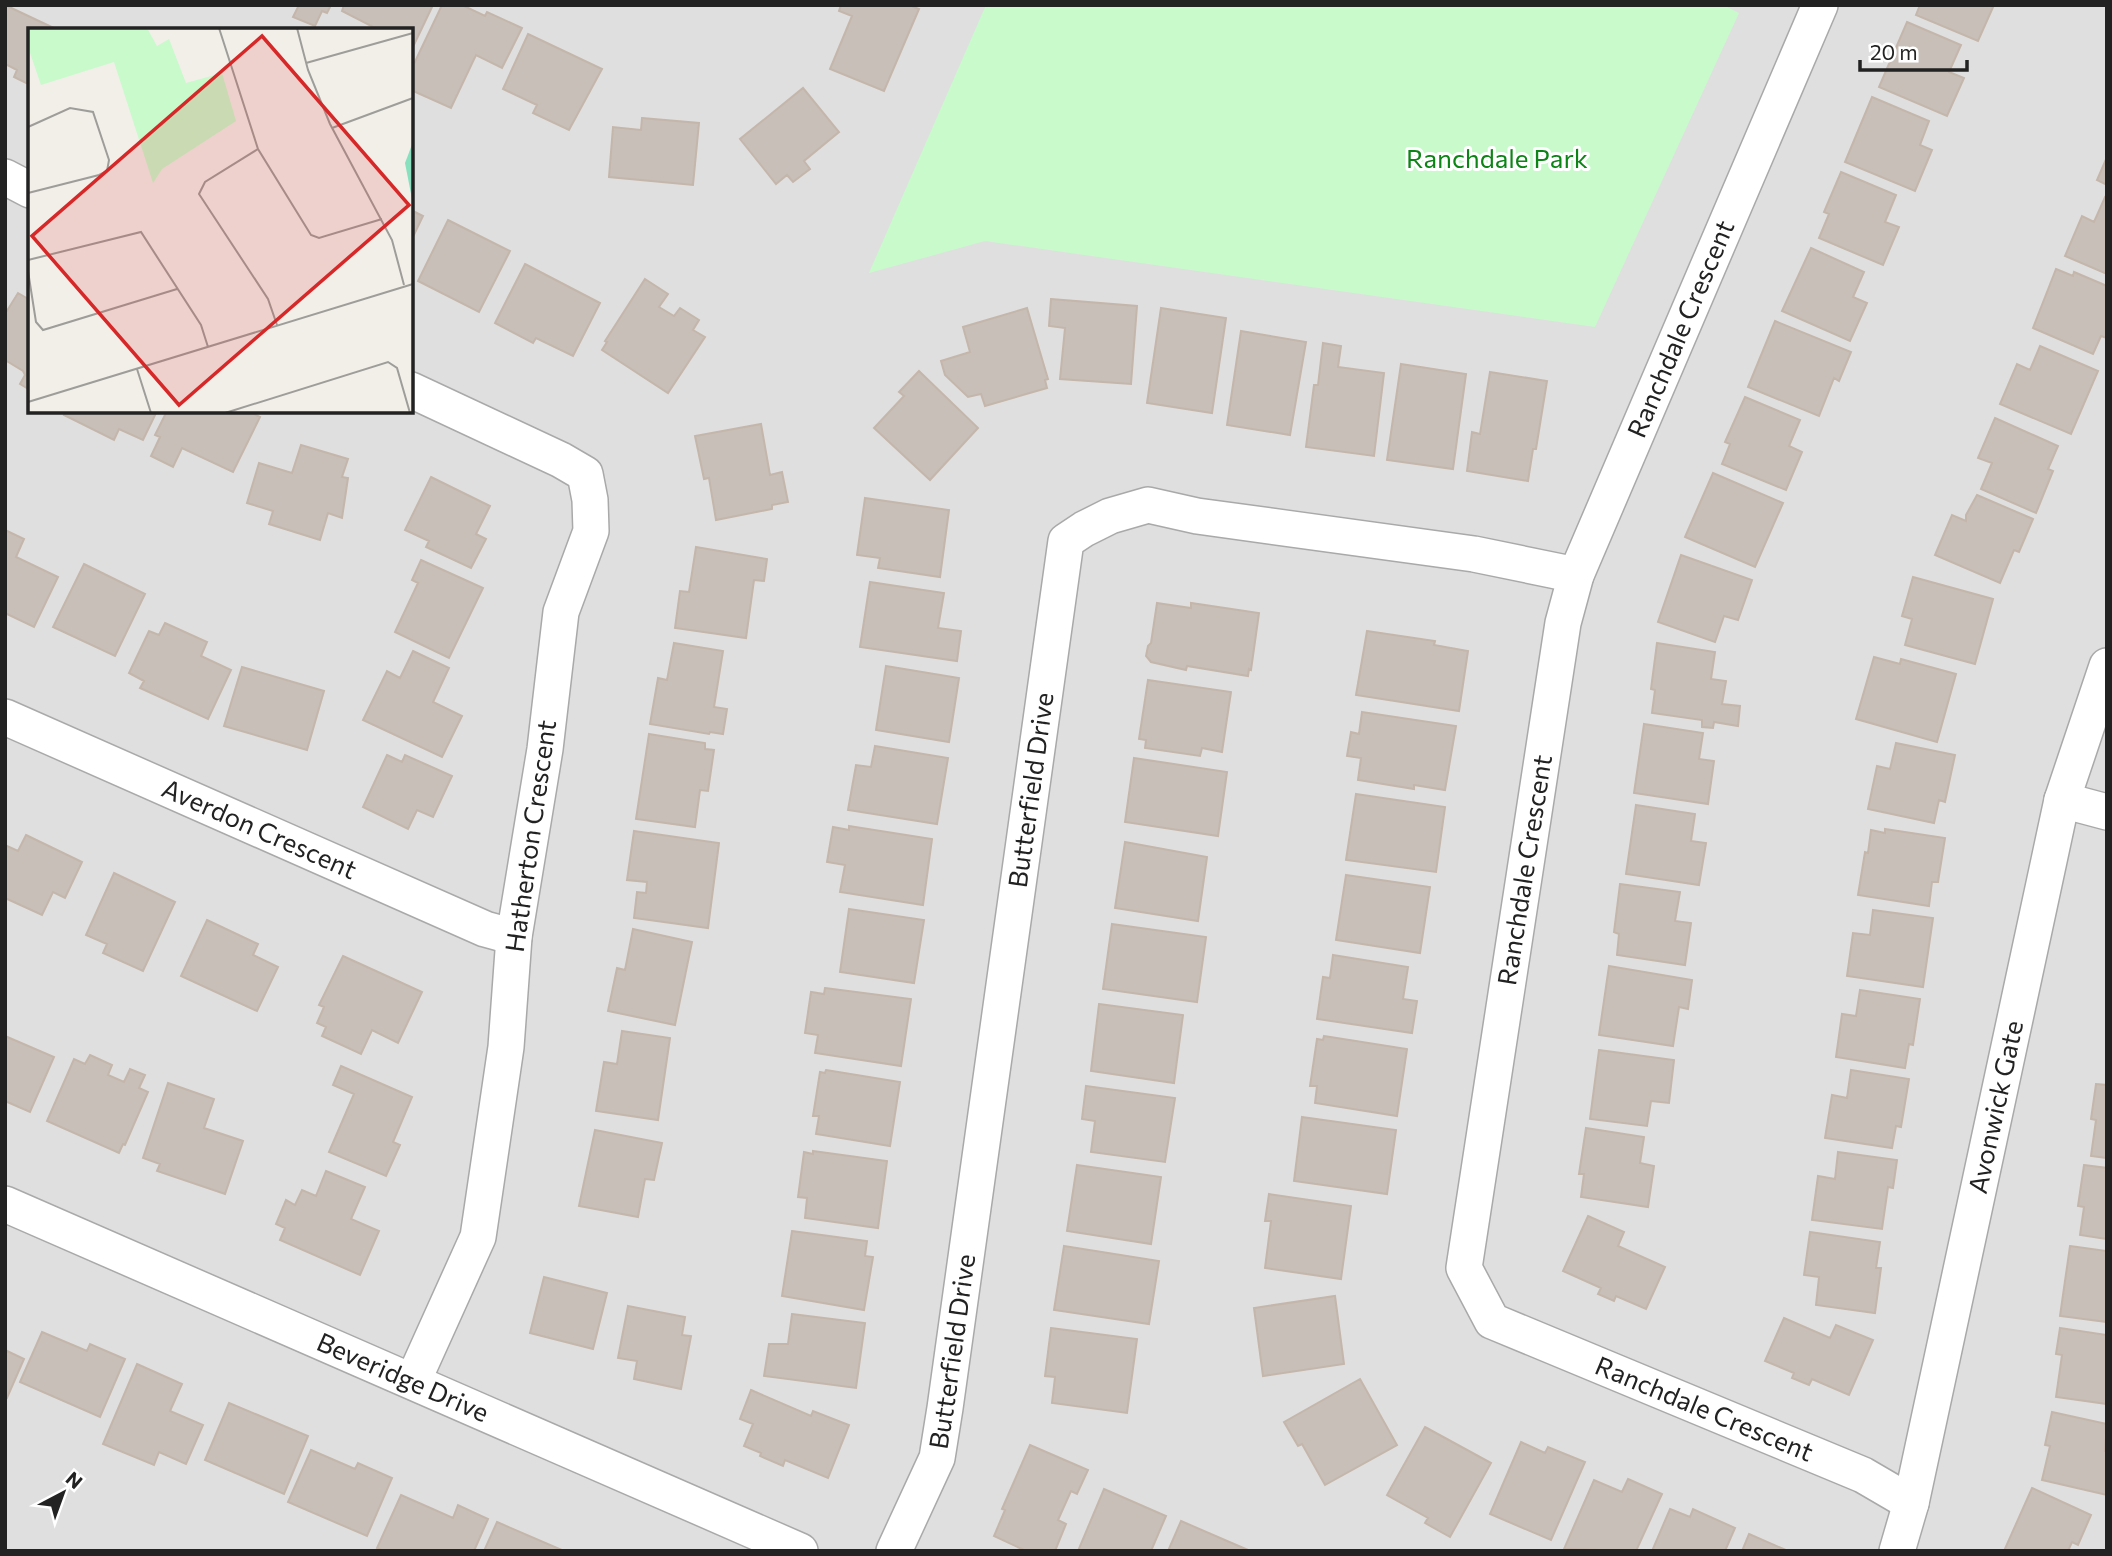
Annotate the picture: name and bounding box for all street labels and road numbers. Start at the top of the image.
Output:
street label: Ranchdale Crescent [1620,215,1739,442]
street label: Butterfield Drive [1001,690,1059,889]
street label: Hatherton Crescent [498,718,561,954]
street label: Ranchdale Crescent [1490,752,1557,987]
street label: Averdon Crescent [158,771,362,884]
street label: Avonwick Gate [1961,1017,2028,1196]
street label: Butterfield Drive [922,1252,980,1451]
street label: Beveridge Drive [313,1325,494,1427]
street label: Ranchdale Crescent [1591,1349,1818,1467]

